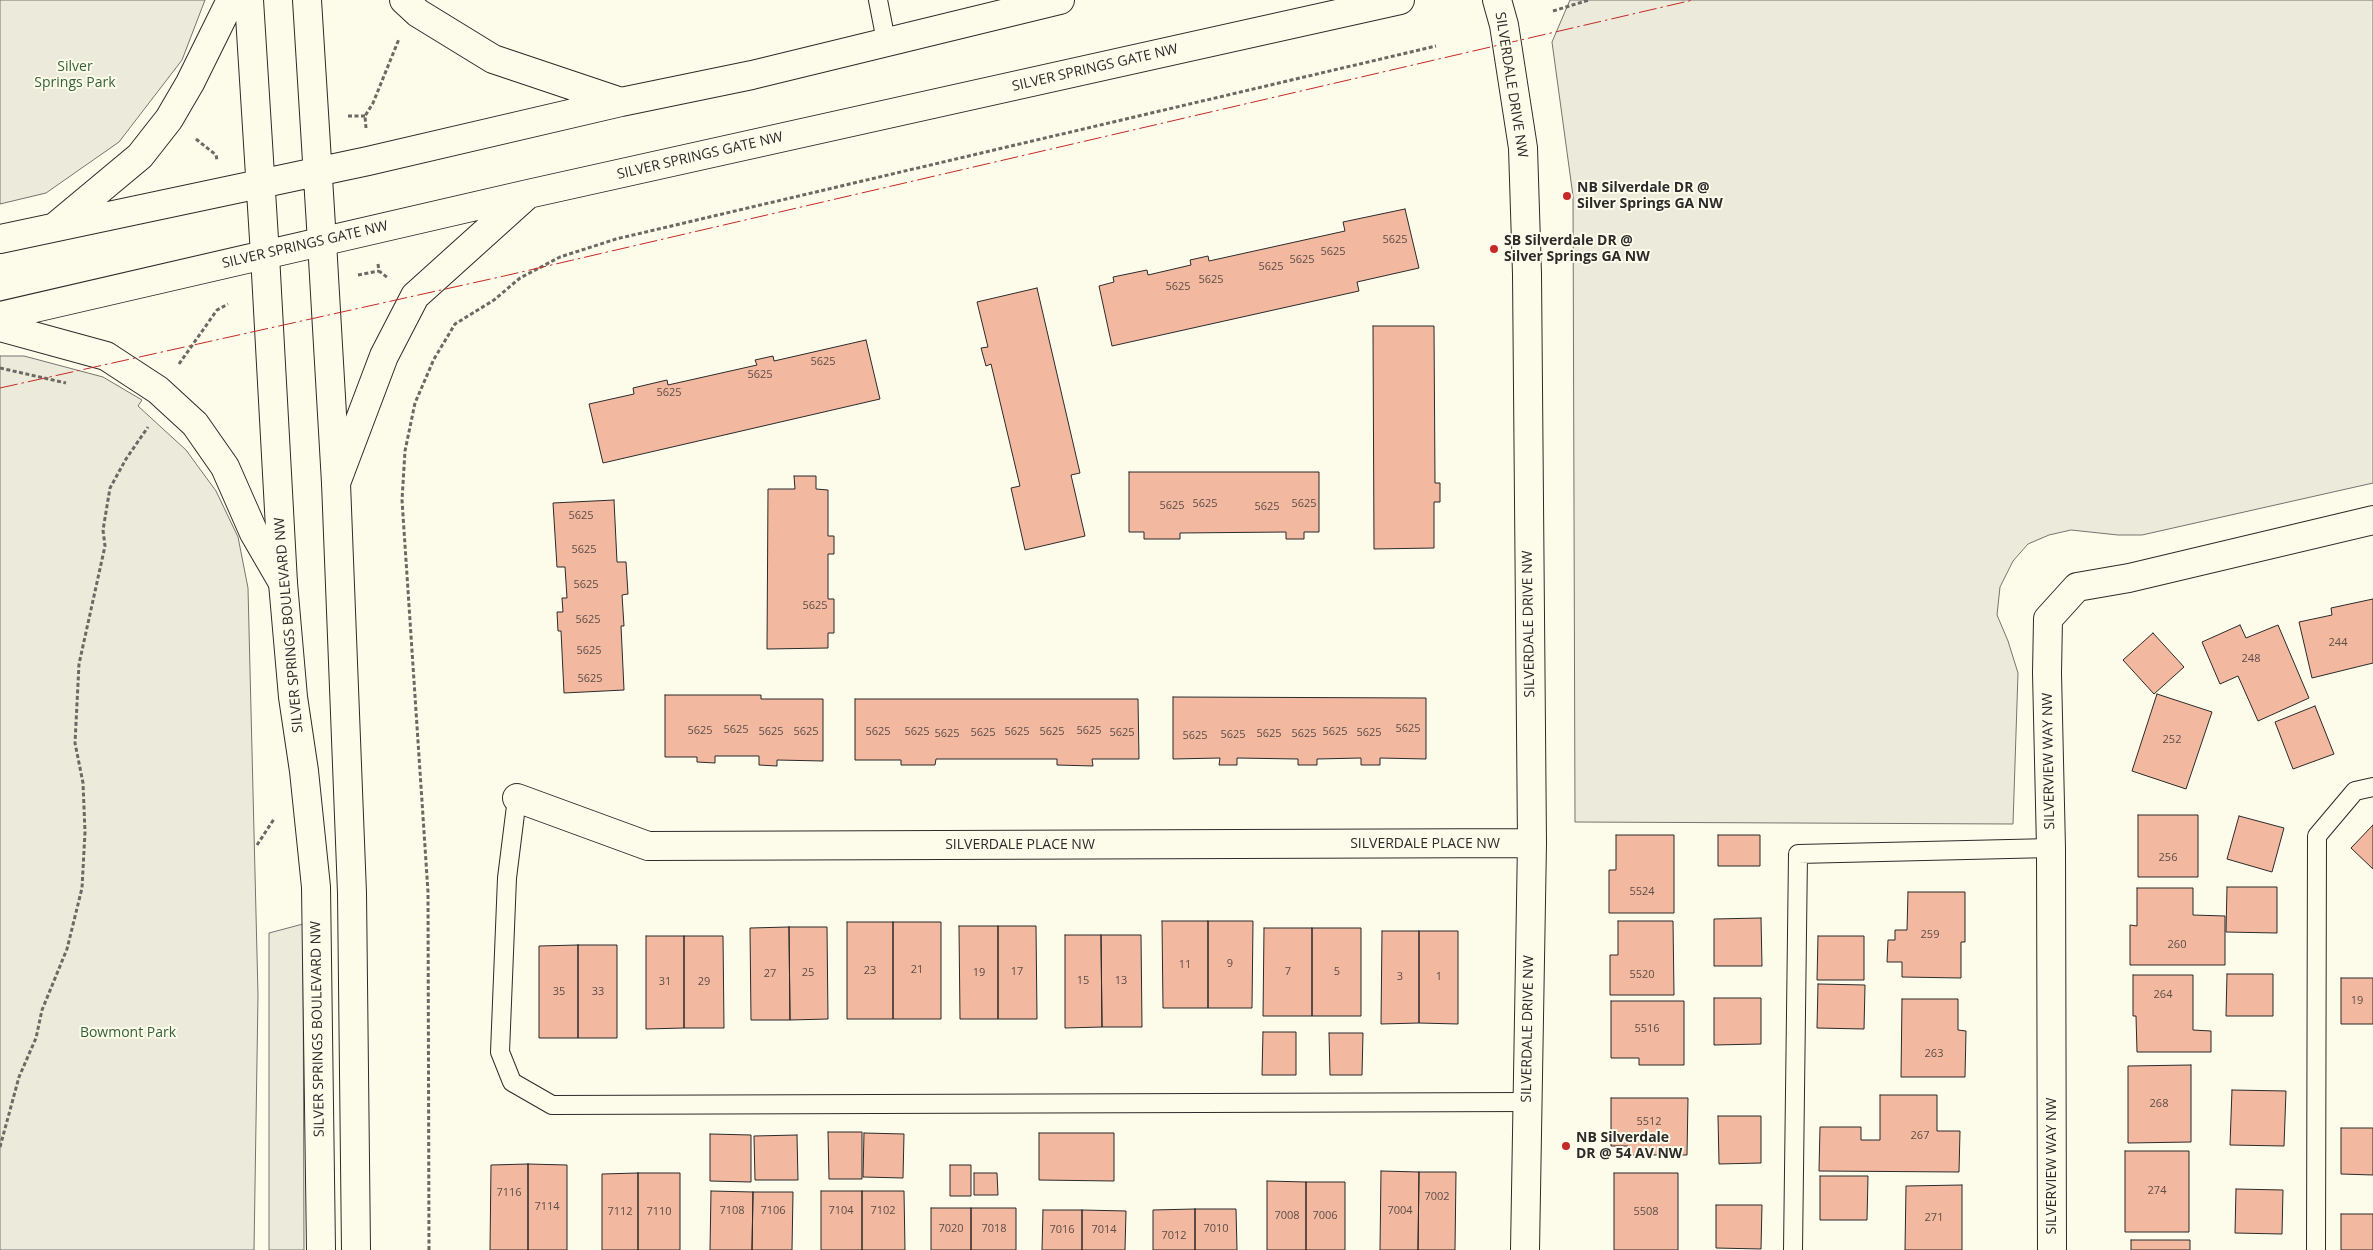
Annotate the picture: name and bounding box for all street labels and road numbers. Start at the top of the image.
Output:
street label: SILVERDALE DRIVE NW [1491,11,1531,159]
street label: SILVER SPRINGS GATE NW [1010,41,1180,95]
street label: SILVER SPRINGS GATE NW [615,129,785,183]
street label: SILVER SPRINGS GATE NW [220,218,390,272]
street label: SILVER SPRINGS BOULEVARD NW [271,517,307,733]
street label: SILVERDALE DRIVE NW [1519,550,1539,698]
street label: SILVERVIEW WAY NW [2039,692,2059,830]
street label: SILVERDALE PLACE NW [1350,836,1500,852]
street label: SILVERDALE PLACE NW [945,837,1095,853]
street label: SILVER SPRINGS BOULEVARD NW [308,921,328,1137]
street label: SILVERDALE DRIVE NW [1518,955,1538,1103]
street label: SILVERVIEW WAY NW [2044,1098,2060,1234]

